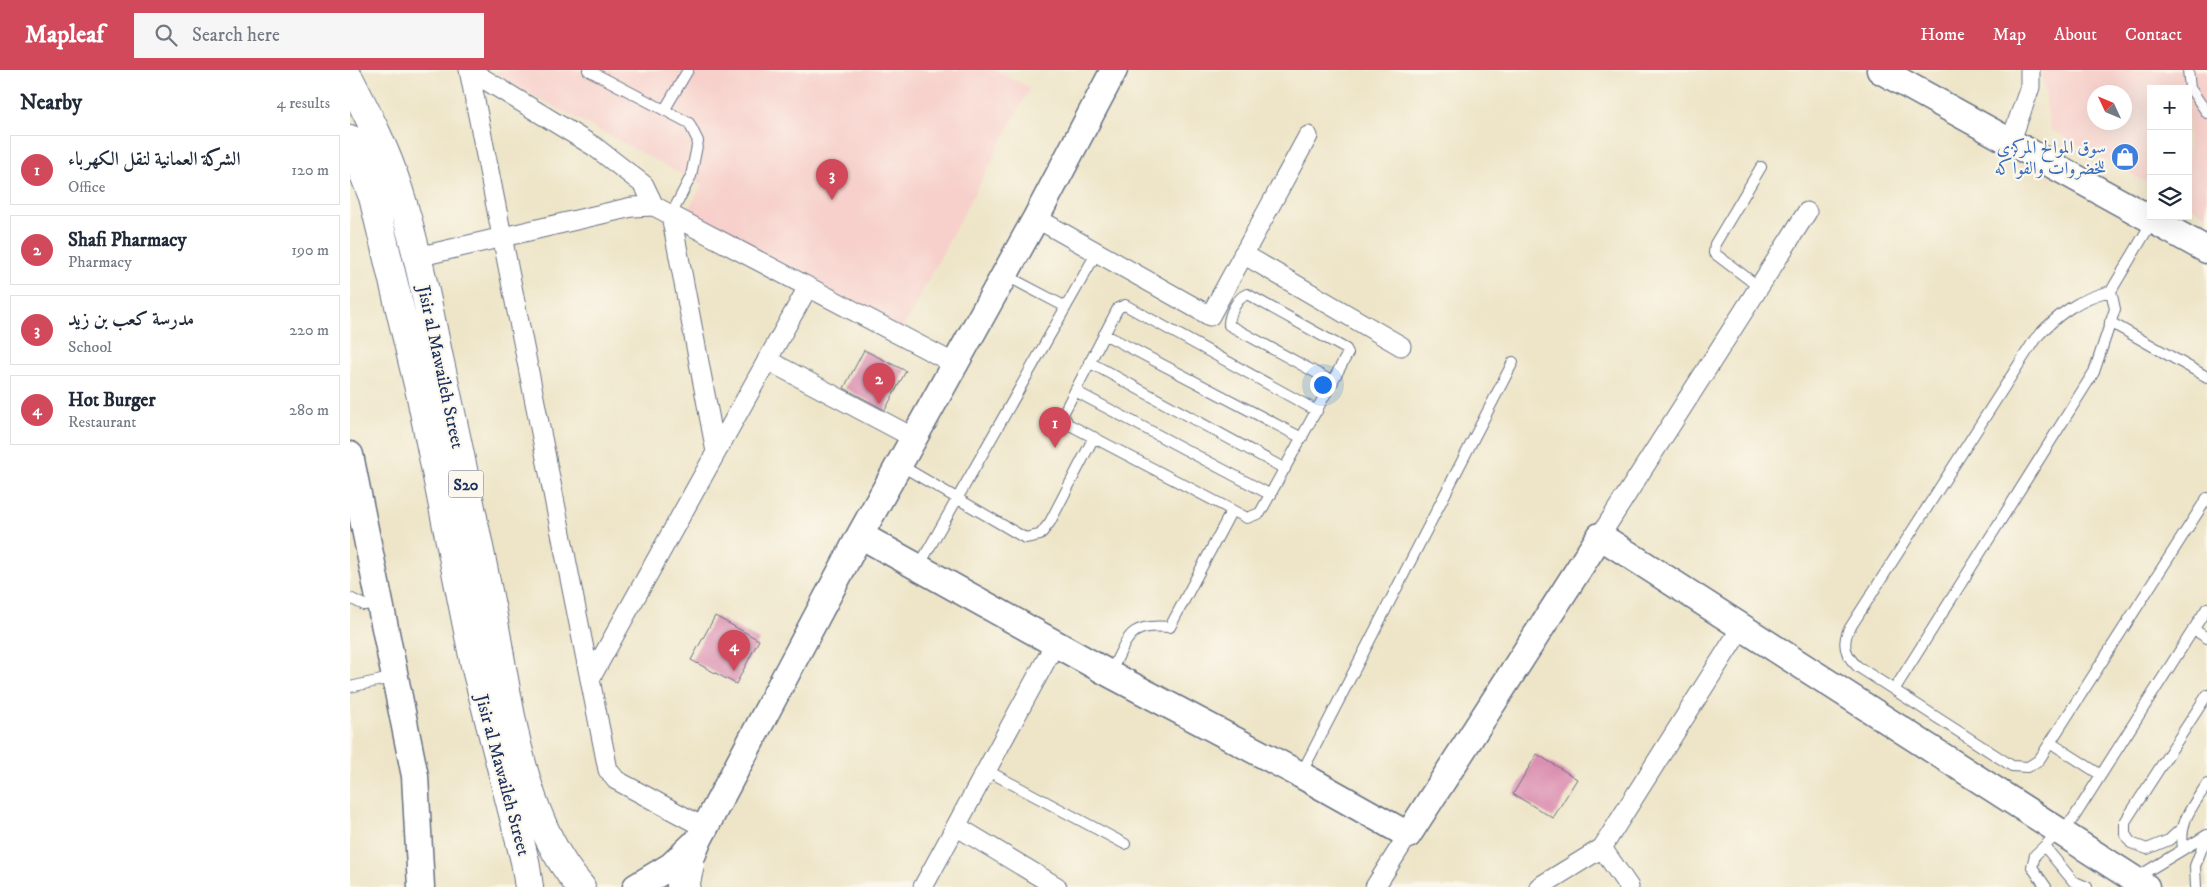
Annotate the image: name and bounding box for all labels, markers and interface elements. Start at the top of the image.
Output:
search box [134,13,484,58]
text: Mapleaf [25,20,104,50]
icon: search [152,21,180,49]
text: Search here [192,24,280,47]
text: Home [1920,24,1965,46]
text: Map [1993,24,2026,46]
text: About [2054,24,2097,46]
text: Contact [2125,24,2182,46]
north arrow [2087,85,2132,130]
map controls [2147,85,2192,220]
button: + [2147,85,2192,130]
text: Nearby [20,90,82,116]
text: 4 results [277,93,330,113]
button: − [2147,130,2192,175]
place label: سوق الموالح المركزي للخضروات والفواكه [1995,137,2106,180]
shop icon: سوق الموالح المركزي للخضروات والفواكه [2110,142,2140,172]
text: الشرکة العمانیة لنقل الکهرباء [68,148,241,171]
pin: 3 [816,159,848,200]
text: 1 [34,160,40,180]
text: 120 m [291,160,329,180]
button: layers [2147,175,2192,220]
text: Office [68,177,105,197]
text: Shafi Pharmacy [68,229,186,252]
text: 2 [33,240,41,260]
text: 190 m [291,240,329,260]
text: Pharmacy [68,252,132,272]
street label: Jisir al Mawaileh Street [412,282,468,451]
text: مدرسة كعب بن زيد [68,308,194,331]
text: 3 [34,320,40,340]
text: 220 m [289,320,329,340]
text: School [68,337,112,357]
pin: 2 [863,363,895,404]
your location [1310,372,1336,398]
text: Hot Burger [68,389,156,412]
text: 4 [32,400,42,420]
text: 280 m [289,400,329,420]
pin: 1 [1039,407,1071,448]
text: Restaurant [68,412,136,432]
road number: S20 [448,470,484,498]
pin: 4 [718,630,750,671]
street label: Jisir al Mawaileh Street [469,690,534,859]

